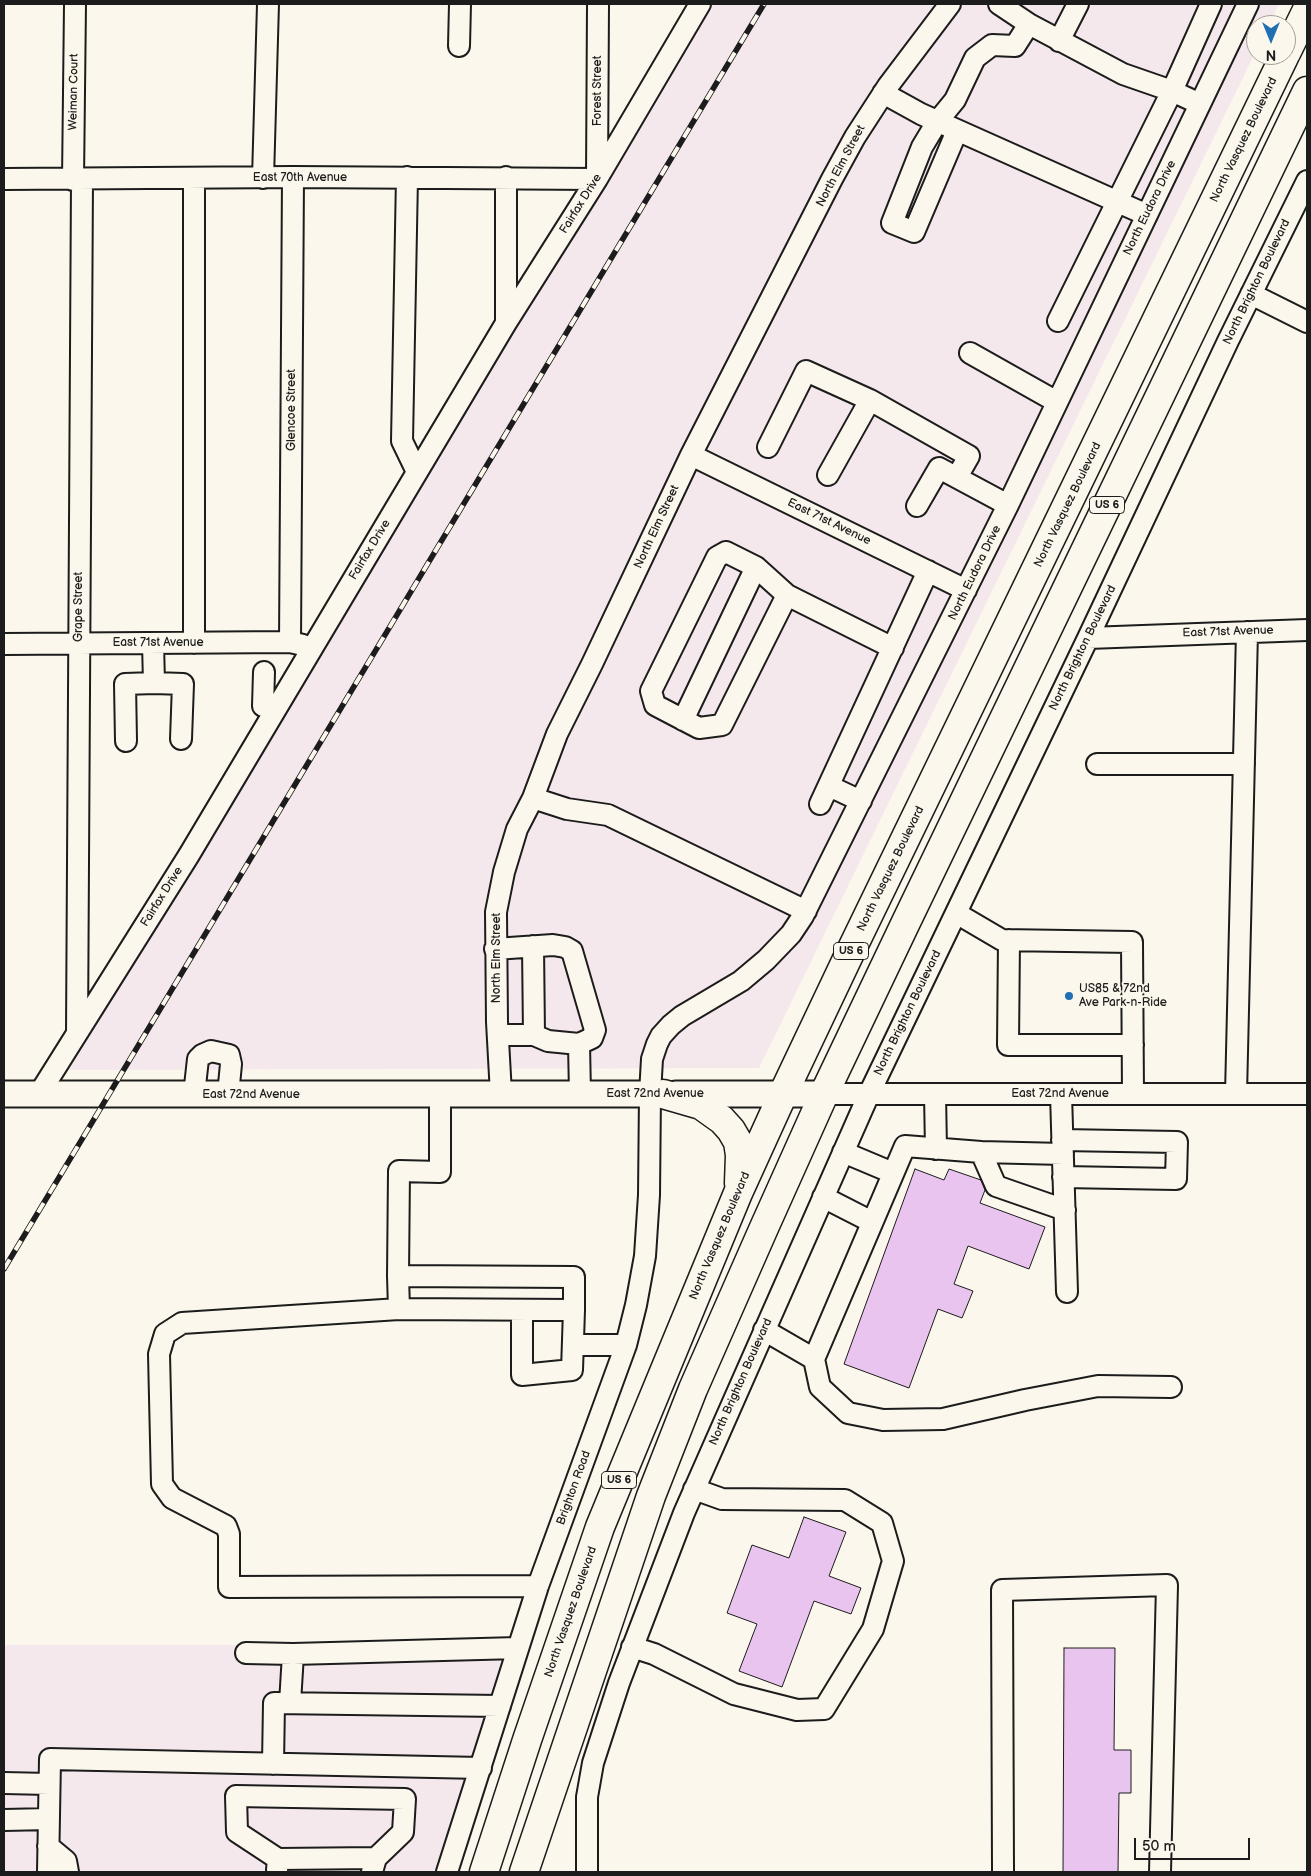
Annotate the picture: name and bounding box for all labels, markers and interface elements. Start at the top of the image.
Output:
north arrow [1246,15,1296,65]
text: N [1266,46,1276,63]
street label: Weiman Court [66,53,82,131]
street label: Forest Street [591,56,605,126]
street label: North Vasquez Boulevard [1207,75,1281,205]
street label: North Elm Street [813,123,869,209]
street label: North Eudora Drive [1121,158,1179,258]
street label: East 70th Avenue [253,171,347,185]
street label: Fairfax Drive [557,171,605,237]
street label: North Brighton Boulevard [1220,217,1294,347]
street label: Glencoe Street [285,369,299,451]
street label: North Vasquez Boulevard [1031,440,1105,570]
street label: North Elm Street [631,483,683,571]
street label: East 71st Avenue [785,496,873,548]
road number: US 6 [1090,496,1124,514]
street label: Fairfax Drive [346,517,394,583]
street label: North Eudora Drive [946,523,1004,623]
street label: Grape Street [72,572,86,642]
street label: North Brighton Boulevard [1046,583,1120,713]
street label: East 71st Avenue [1182,623,1274,641]
street label: East 71st Avenue [112,636,204,650]
street label: North Vasquez Boulevard [854,804,928,934]
street label: Fairfax Drive [138,864,186,930]
street label: North Elm Street [490,913,504,1003]
road number: US 6 [834,942,868,959]
street label: North Brighton Boulevard [871,948,945,1078]
place label: US85 & 72nd Ave Park-n-Ride [1079,982,1167,1010]
marker: US85 & 72nd Ave Park-n-Ride [1063,990,1075,1002]
street label: East 72nd Avenue [606,1087,704,1101]
street label: East 72nd Avenue [1011,1087,1109,1101]
street label: East 72nd Avenue [202,1088,300,1102]
street label: North Vasquez Boulevard [687,1170,753,1302]
street label: North Brighton Boulevard [706,1316,776,1448]
street label: Brighton Road [554,1449,594,1527]
road number: US 6 [602,1472,636,1488]
street label: North Vasquez Boulevard [542,1545,600,1679]
scale bar [1136,1828,1252,1860]
text: 50 m [1142,1837,1176,1856]

